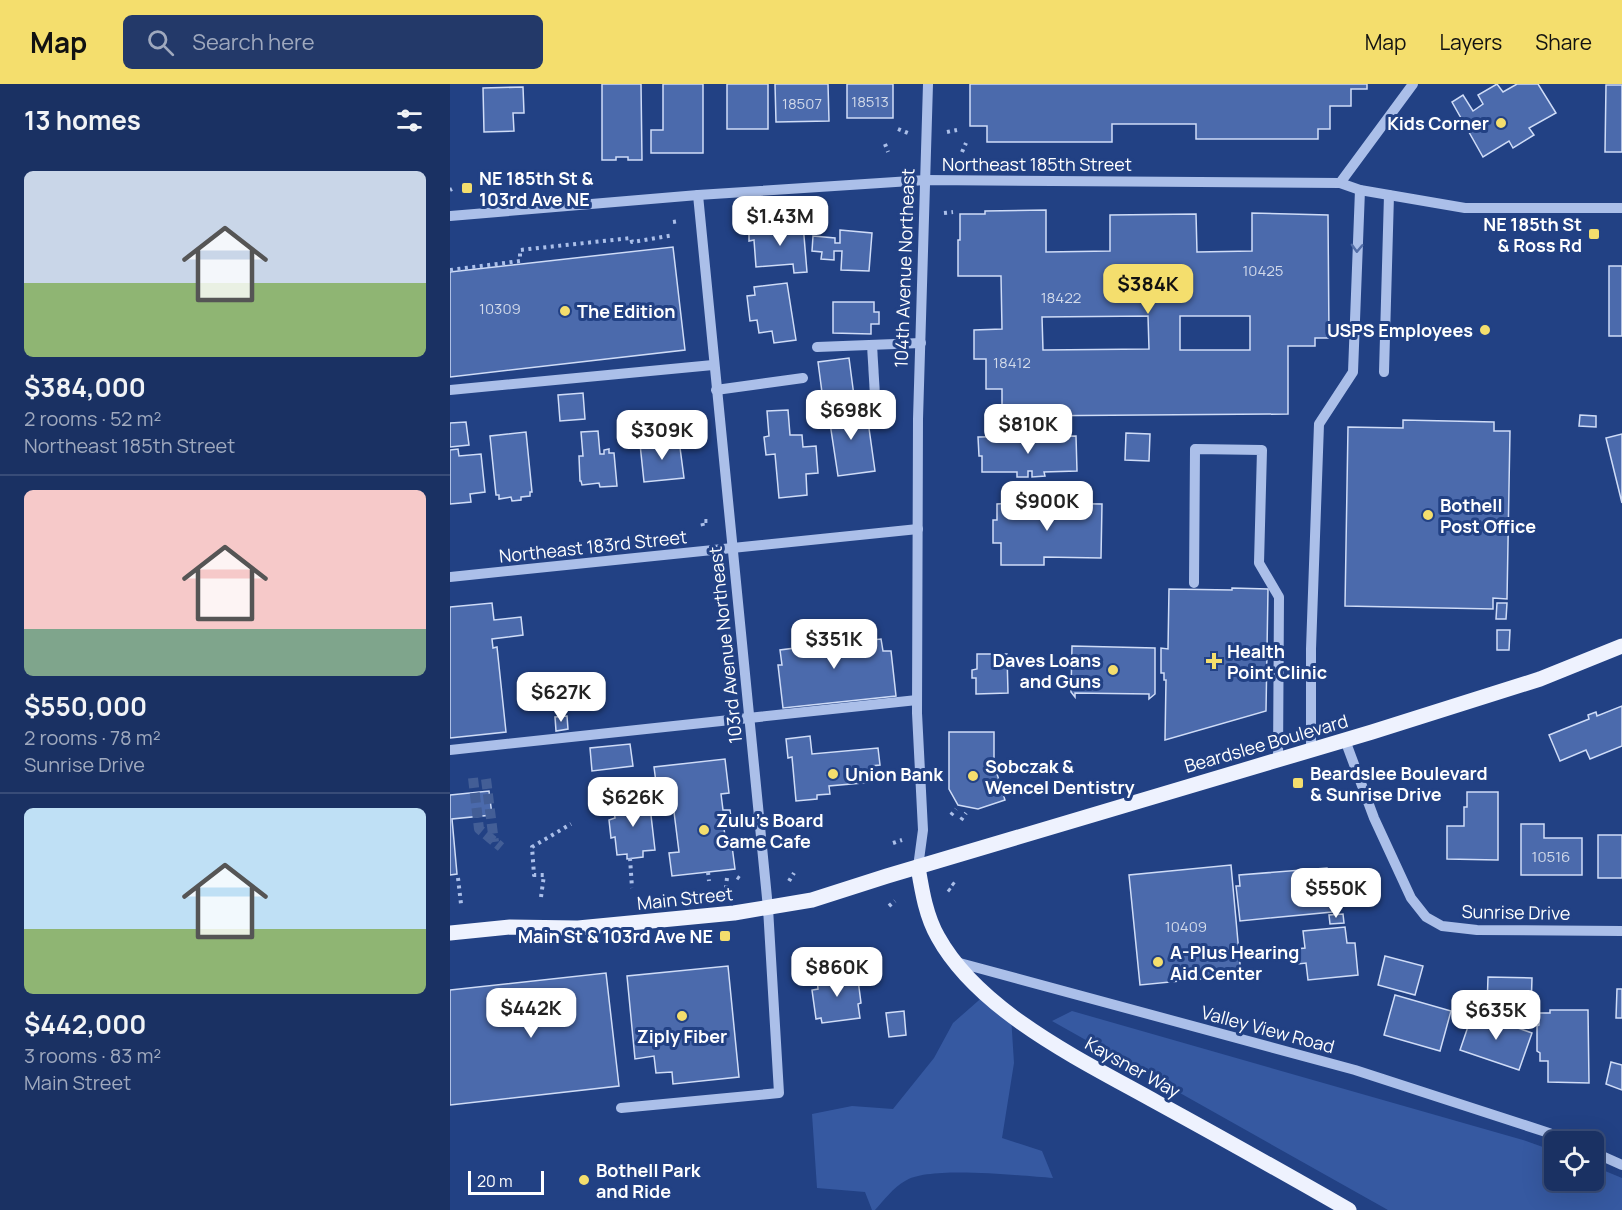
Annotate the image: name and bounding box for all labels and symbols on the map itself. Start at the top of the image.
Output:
house number: 18513 [851,91,889,112]
house number: 18507 [782,93,822,114]
place label: Kids Corner [1387,111,1489,135]
marker: Kids Corner [1494,116,1508,130]
street label: Northeast 185th Street [942,152,1132,176]
place label: NE 185th St & 103rd Ave NE [479,166,593,211]
street label: 104th Avenue Northeast [889,168,919,368]
marker: NE 185th St & 103rd Ave NE [460,181,474,195]
pin: $1.43M [731,196,829,247]
place label: NE 185th St & Ross Rd [1483,212,1582,257]
marker: NE 185th St & Ross Rd [1587,227,1601,241]
one-way arrow [1351,244,1364,253]
house number: 10425 [1242,260,1284,281]
pin: $384K [1106,264,1190,315]
house number: 18422 [1041,287,1081,308]
house number: 10309 [479,298,521,319]
place label: The Edition [577,299,676,323]
marker: The Edition [558,304,572,318]
place label: USPS Employees [1327,318,1473,342]
marker: USPS Employees [1478,323,1492,337]
house number: 18412 [993,352,1031,373]
pin: $698K [809,390,893,441]
pin: $810K [986,404,1070,455]
pin: $309K [620,410,704,461]
pin: $900K [1005,481,1089,532]
place label: Bothell Post Office [1440,493,1536,538]
marker: Bothell Post Office [1421,508,1435,522]
street label: Northeast 183rd Street [498,524,688,568]
street label: 103rd Avenue Northeast [703,545,747,745]
pin: $351K [792,619,876,670]
place label: Health Point Clinic [1227,639,1327,684]
place label: Daves Loans and Guns [993,648,1101,693]
marker: Health Point Clinic [1205,652,1223,670]
marker: Daves Loans and Guns [1106,663,1120,677]
pin: $627K [519,672,603,723]
street label: Beardslee Boulevard [1181,708,1351,778]
place label: Sobczak & Wencel Dentistry [985,754,1135,799]
place label: Beardslee Boulevard & Sunrise Drive [1310,761,1488,806]
place label: Union Bank [845,762,944,786]
marker: Union Bank [826,767,840,781]
marker: Sobczak & Wencel Dentistry [966,769,980,783]
marker: Beardslee Boulevard & Sunrise Drive [1291,776,1305,790]
pin: $626K [591,777,675,828]
place label: Zulu's Board Game Cafe [716,808,824,853]
marker: Zulu's Board Game Cafe [697,823,711,837]
house number: 10516 [1532,846,1570,867]
pin: $550K [1294,868,1378,919]
street label: Main Street [636,881,734,915]
street label: Sunrise Drive [1461,899,1571,925]
house number: 10409 [1165,916,1207,937]
place label: Main St & 103rd Ave NE [518,924,713,948]
marker: Main St & 103rd Ave NE [718,929,732,943]
place label: A-Plus Hearing Aid Center [1170,940,1299,985]
pin: $860K [795,947,879,998]
marker: A-Plus Hearing Aid Center [1151,955,1165,969]
pin: $442K [489,988,573,1039]
pin: $635K [1454,990,1538,1041]
street label: Valley View Road [1199,1000,1337,1058]
marker: Ziply Fiber [675,1009,689,1023]
place label: Ziply Fiber [637,1024,727,1048]
street label: Kaysner Way [1081,1031,1185,1103]
place label: Bothell Park and Ride [596,1158,702,1203]
scale bar [468,1168,544,1196]
marker: Bothell Park and Ride [577,1173,591,1187]

